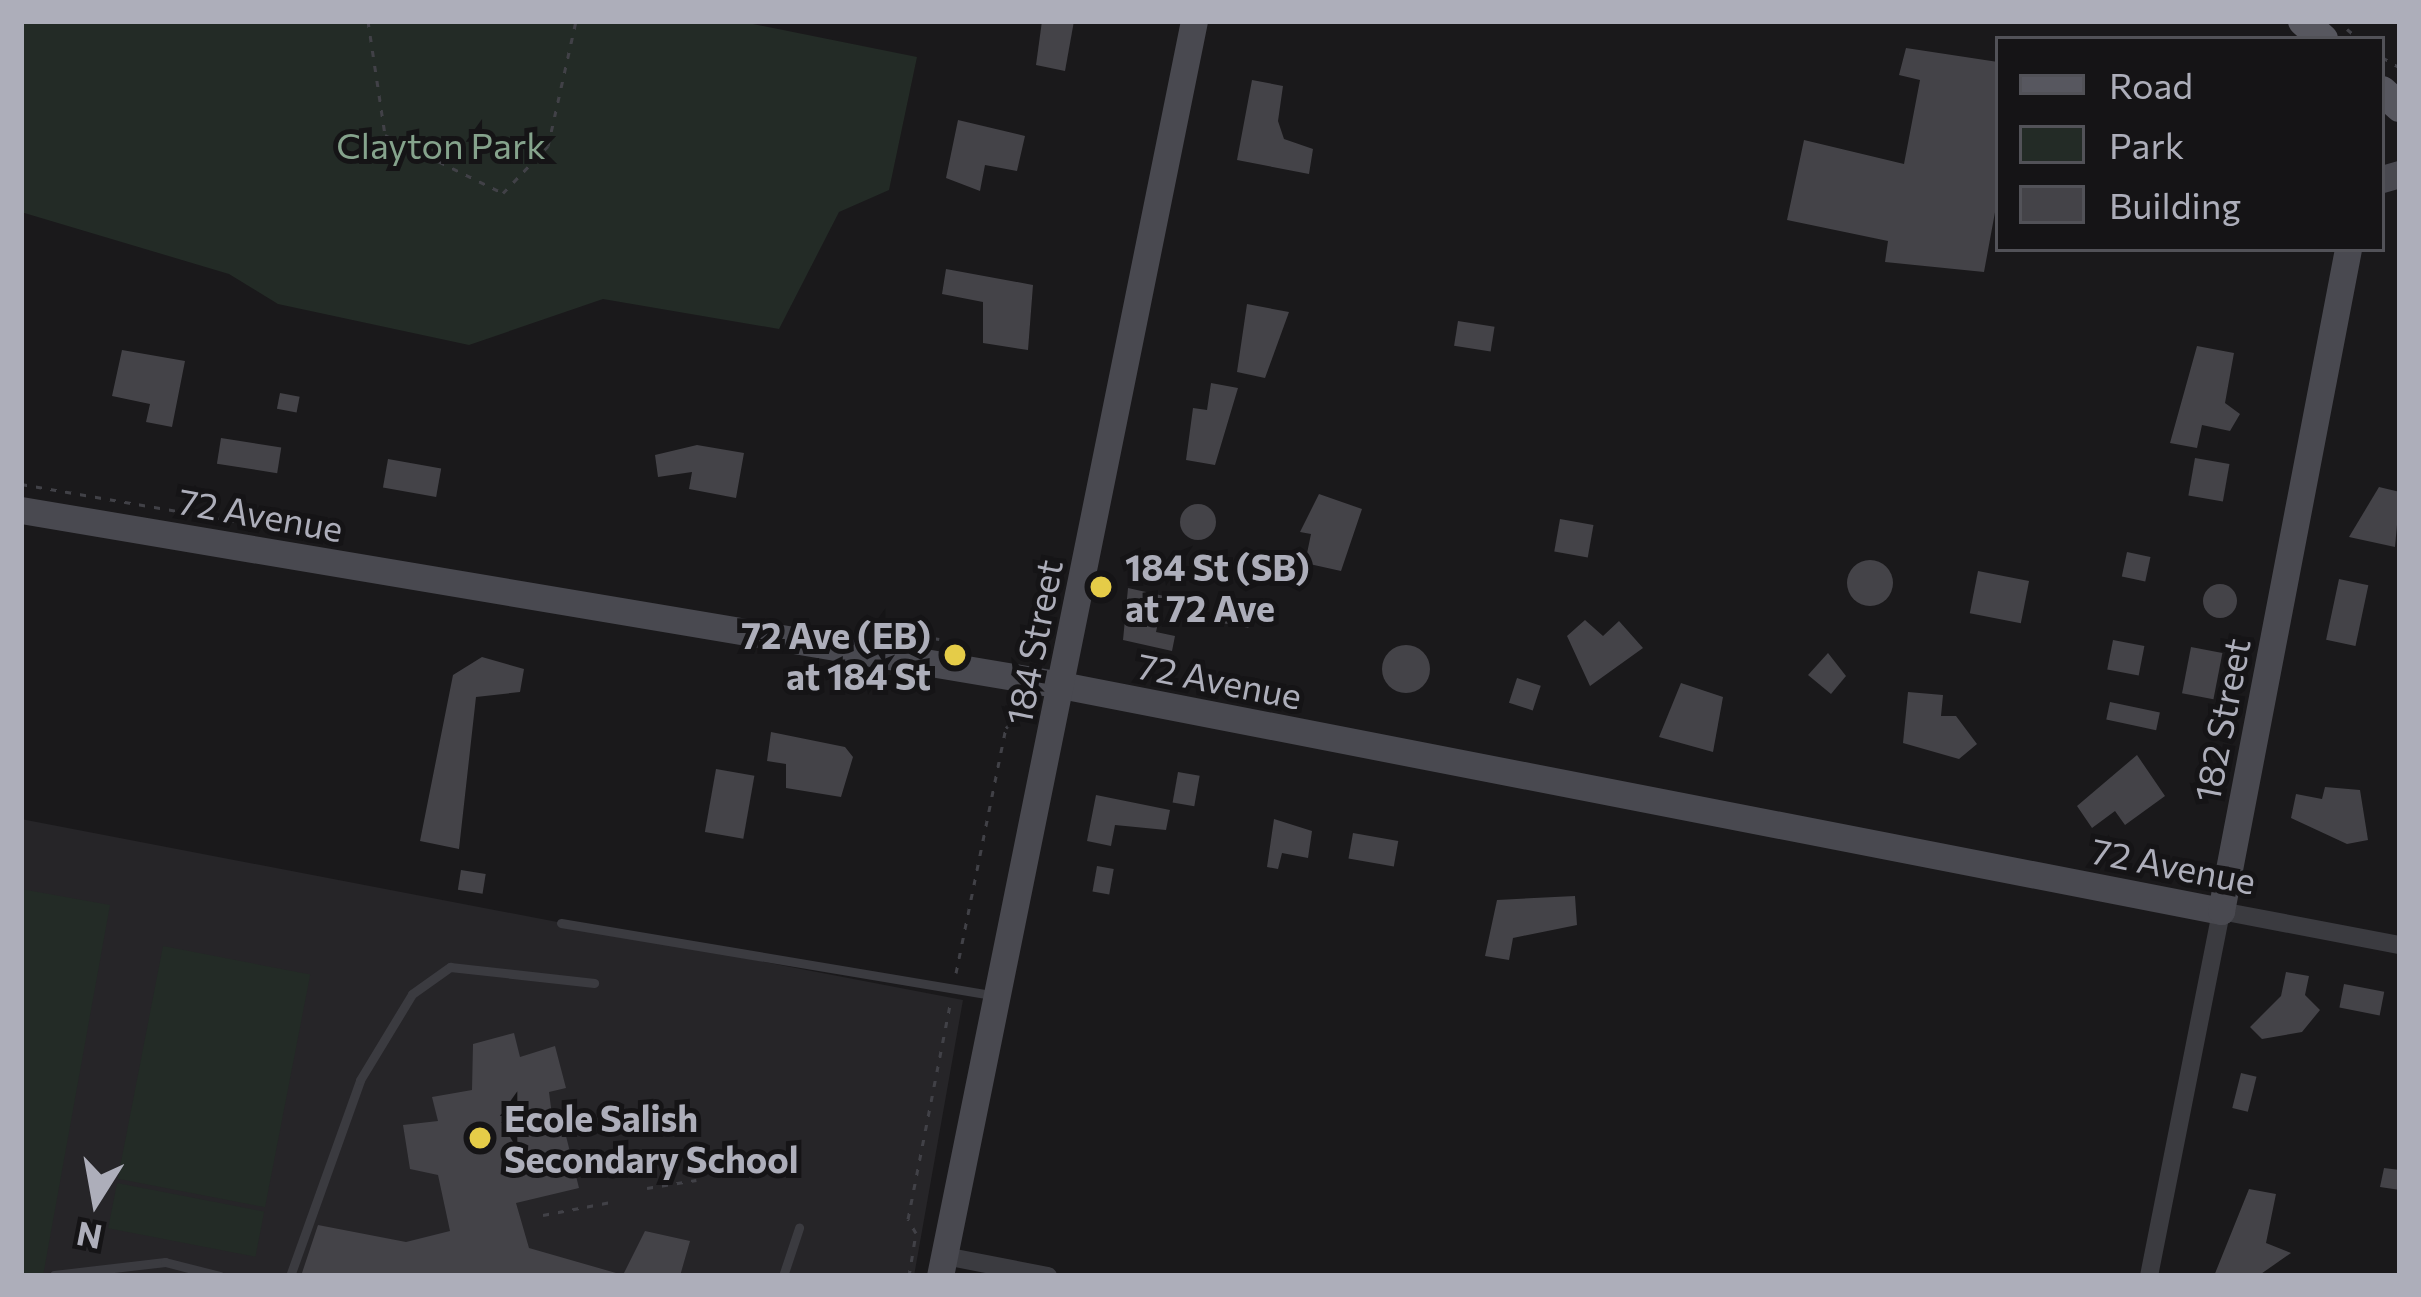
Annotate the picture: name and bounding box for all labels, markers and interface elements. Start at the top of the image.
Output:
legend [1995,36,2385,252]
text: Road [2109,62,2193,106]
text: Park [2109,122,2184,166]
park label: Clayton Park [336,123,546,167]
text: Building [2109,182,2241,226]
street label: 72 Avenue [176,478,346,550]
place label: 184 St (SB) at 72 Ave [1125,544,1310,629]
street label: 184 Street [996,556,1070,728]
marker: 184 St (SB) at 72 Ave [1088,574,1114,600]
place label: 72 Ave (EB) at 184 St [741,612,931,697]
street label: 182 Street [2184,635,2258,805]
marker: 72 Ave (EB) at 184 St [942,642,968,668]
street label: 72 Avenue [1134,643,1306,717]
street label: 72 Avenue [2088,828,2260,902]
place label: Ecole Salish Secondary School [504,1095,799,1180]
marker: Ecole Salish Secondary School [467,1125,493,1151]
north arrow [36,1141,156,1261]
text: N [73,1214,105,1259]

